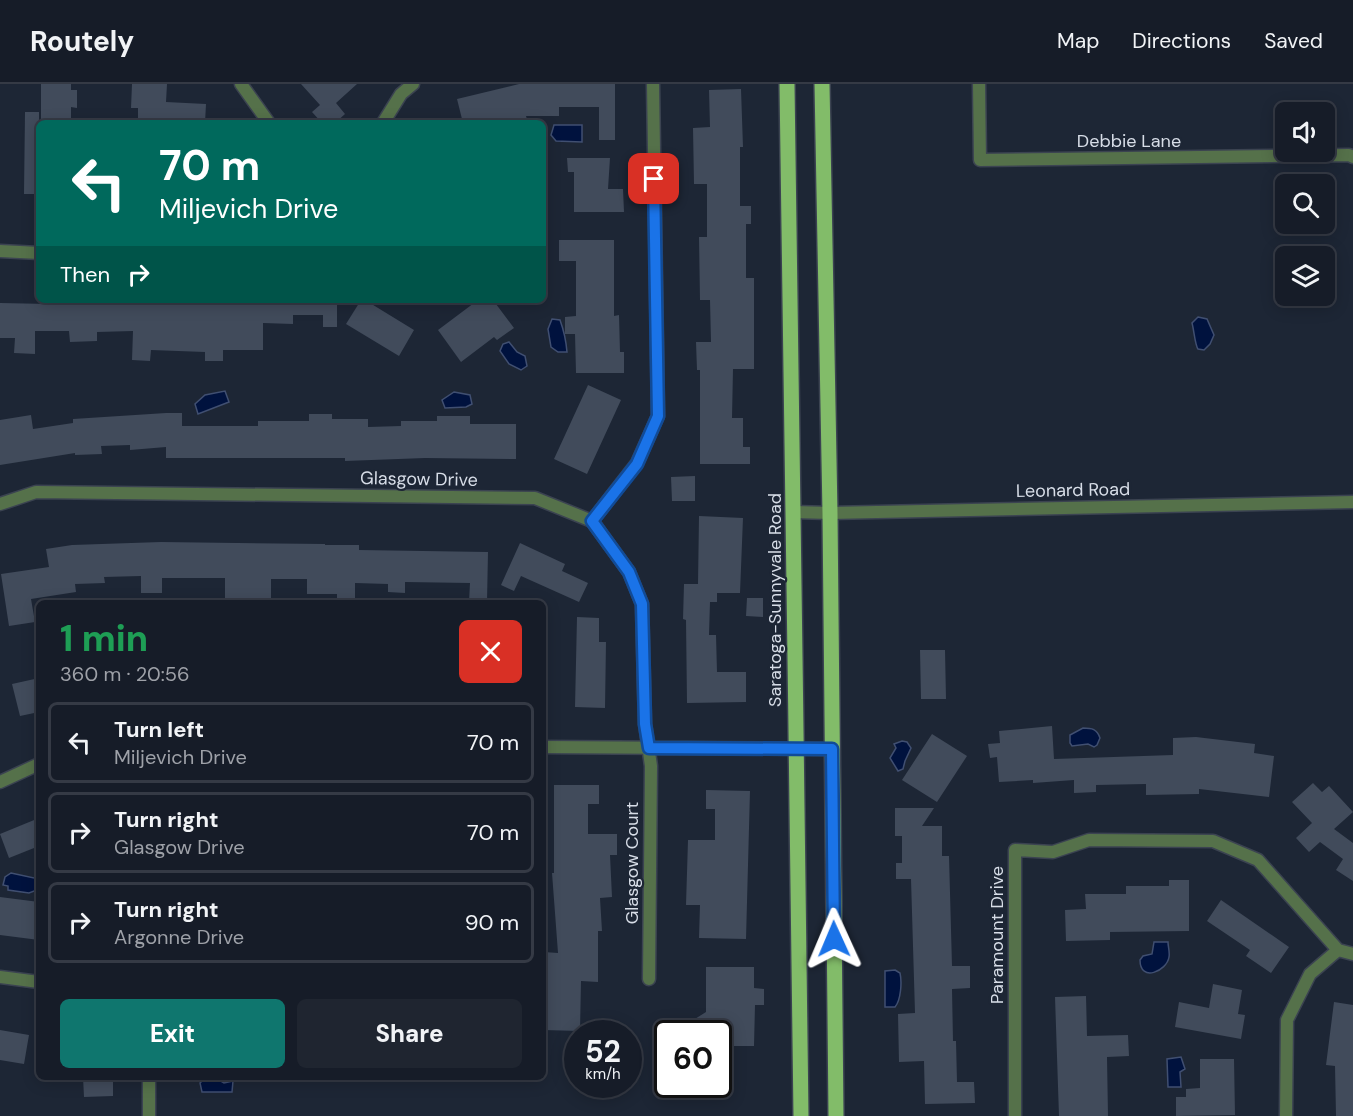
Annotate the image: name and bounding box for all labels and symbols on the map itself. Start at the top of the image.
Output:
street label: Debbie Lane [1077,129,1181,153]
pin [628,153,679,204]
street label: Glasgow Drive [360,466,478,492]
street label: Leonard Road [1016,477,1130,503]
street label: Saratoga-Sunnyvale Road [763,493,787,707]
street label: Glasgow Court [620,802,644,924]
street label: Paramount Drive [985,866,1009,1004]
position arrow [802,907,866,971]
speed limit sign: 60 [654,1020,732,1098]

